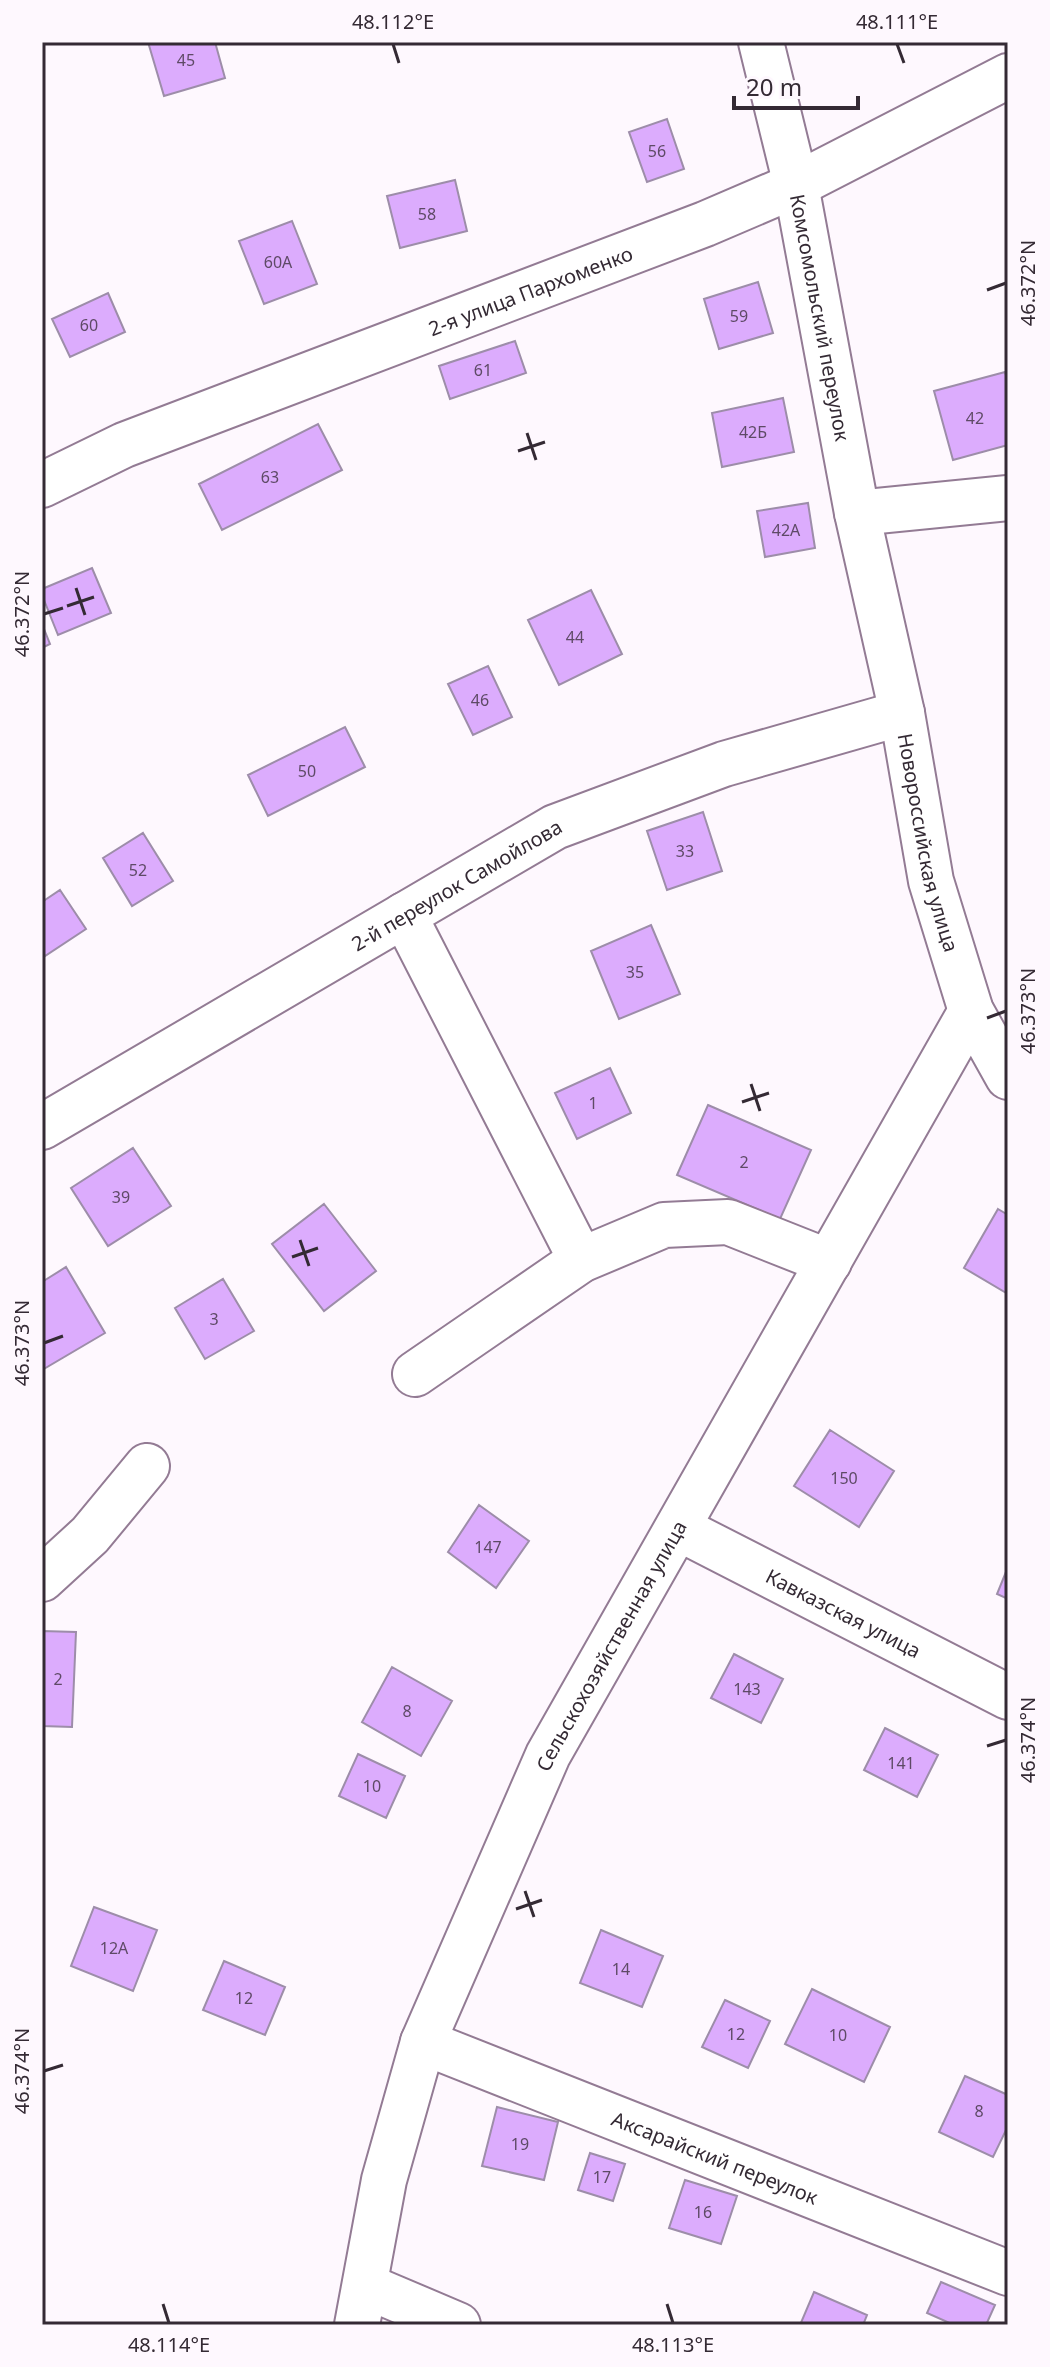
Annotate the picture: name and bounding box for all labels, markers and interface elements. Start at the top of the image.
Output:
text: 48.112°E [352,8,434,35]
text: 48.111°E [856,8,938,35]
house number: 45 [177,49,195,71]
scale bar [734,60,858,110]
text: 20 m [746,70,802,103]
house number: 56 [648,140,666,162]
street label: Комсомольский переулок [784,192,857,444]
house number: 58 [418,203,436,225]
street label: 2-я улица Пархоменко [424,239,636,342]
text: 46.372°N [1014,240,1041,326]
house number: 60А [264,251,293,273]
house number: 59 [730,305,748,327]
house number: 60 [80,314,98,336]
house number: 61 [474,359,492,381]
house number: 42 [966,407,984,429]
house number: 42Б [739,421,767,443]
house number: 63 [261,466,279,488]
house number: 42А [772,519,801,541]
text: 46.372°N [8,571,35,657]
house number: 44 [566,626,584,648]
house number: 46 [471,689,489,711]
street label: Новороссийская улица [892,731,965,955]
house number: 50 [298,760,316,782]
street label: 2-й переулок Самойлова [346,813,567,957]
house number: 33 [676,840,694,862]
house number: 52 [129,859,147,881]
house number: 35 [626,961,644,983]
text: 46.373°N [1014,968,1041,1054]
house number: 1 [588,1092,598,1114]
house number: 2 [739,1151,749,1173]
house number: 39 [112,1186,130,1208]
text: 46.373°N [8,1300,35,1386]
house number: 3 [209,1308,219,1330]
house number: 150 [830,1467,858,1489]
street label: Сельскохозяйственная улица [529,1515,692,1775]
house number: 147 [474,1536,502,1558]
street label: Кавказская улица [761,1562,926,1664]
house number: 2 [53,1668,63,1690]
house number: 143 [733,1678,761,1700]
text: 46.374°N [1014,1697,1041,1783]
house number: 8 [402,1700,412,1722]
house number: 141 [887,1752,915,1774]
house number: 10 [363,1775,381,1797]
house number: 12А [100,1937,129,1959]
house number: 14 [612,1958,630,1980]
house number: 12 [235,1987,253,2009]
house number: 12 [727,2023,745,2045]
house number: 10 [829,2024,847,2046]
text: 46.374°N [8,2028,35,2114]
house number: 8 [974,2100,984,2122]
street label: Аксарайский переулок [608,2104,822,2210]
house number: 19 [511,2133,529,2155]
house number: 17 [593,2166,611,2188]
house number: 16 [694,2201,712,2223]
text: 48.114°E [128,2331,210,2358]
text: 48.113°E [632,2331,714,2358]

